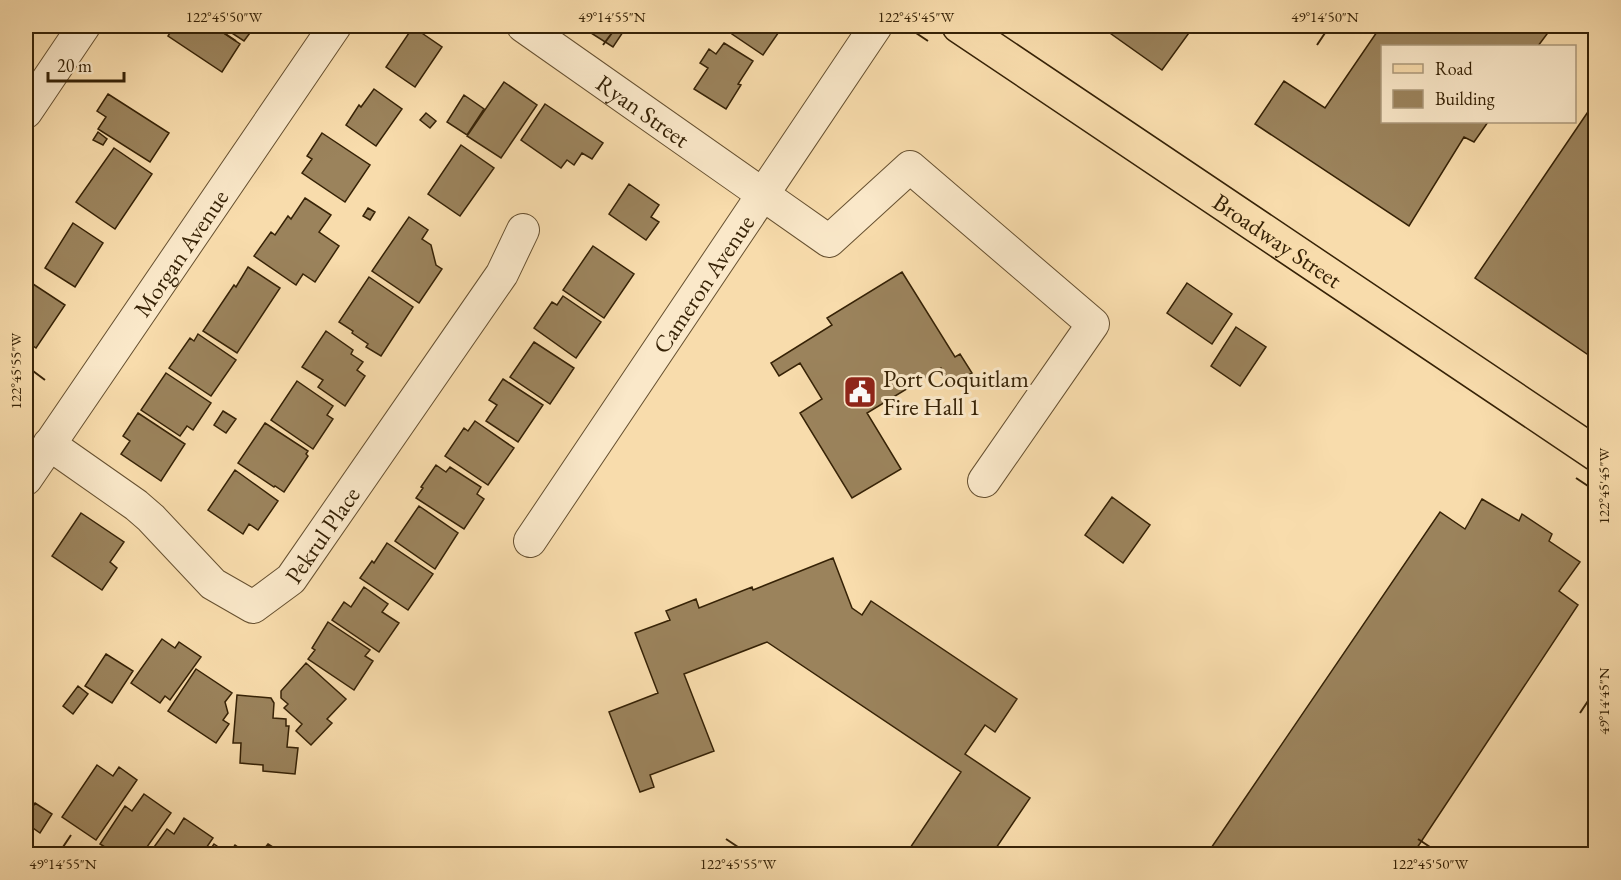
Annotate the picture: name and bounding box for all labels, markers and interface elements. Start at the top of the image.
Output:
text: 122°45'50"W [186,7,262,26]
text: 49°14'55"N [578,7,646,26]
text: 122°45'45"W [878,7,954,26]
text: 49°14'50"N [1291,7,1359,26]
scale bar [48,45,124,83]
legend [1381,45,1576,123]
text: 20 m [57,54,92,77]
text: Road [1435,57,1474,80]
street label: Ryan Street [591,67,696,154]
text: Building [1435,87,1495,110]
street label: Morgan Avenue [126,183,235,322]
street label: Broadway Street [1207,186,1349,295]
street label: Cameron Avenue [645,208,761,359]
text: 122°45'55"W [6,333,25,409]
place label: Port Coquitlam Fire Hall 1 [883,363,1029,422]
public building icon: Port Coquitlam Fire Hall 1 [842,374,878,410]
text: 122°45'45"W [1594,448,1613,524]
street label: Pekrul Place [277,480,366,589]
text: 49°14'45"N [1594,667,1613,735]
text: 49°14'55"N [29,854,97,873]
text: 122°45'55"W [700,854,776,873]
text: 122°45'50"W [1392,854,1468,873]

